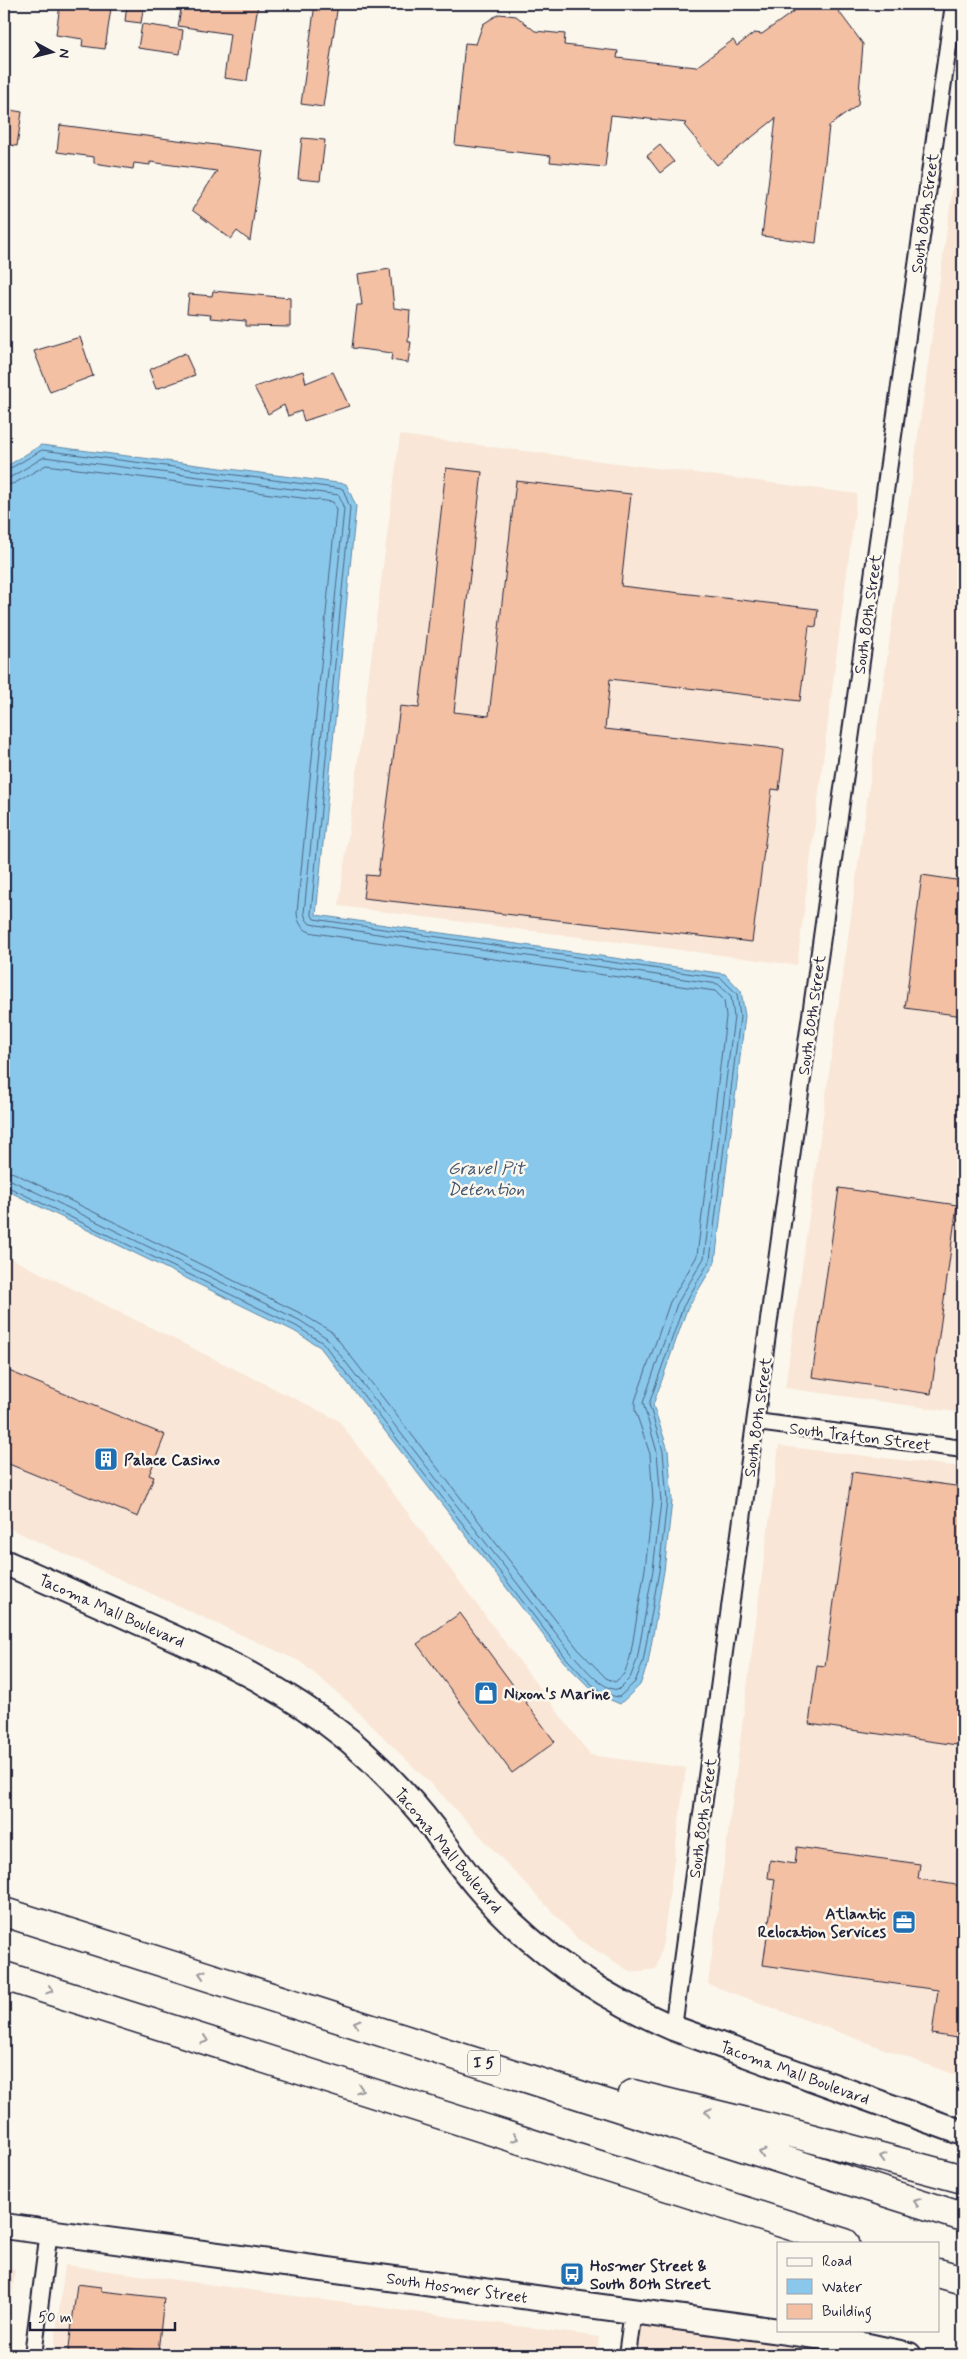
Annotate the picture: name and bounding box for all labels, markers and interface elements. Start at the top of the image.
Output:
north arrow [28,28,78,78]
text: N [54,48,73,59]
street label: South 80th Street [907,151,944,275]
street label: South 80th Street [850,552,887,676]
street label: South 80th Street [794,953,831,1077]
water label: Gravel Pit Detention [447,1157,527,1202]
street label: South 80th Street [740,1355,777,1479]
street label: South Trafton Street [788,1418,932,1457]
building icon: Palace Casino [93,1446,119,1472]
place label: Palace Casino [124,1450,220,1471]
street label: Tacoma Mall Boulevard [35,1570,188,1653]
shop icon: Nixon's Marine [473,1680,499,1706]
place label: Nixon's Marine [504,1684,611,1705]
street label: South 80th Street [685,1756,722,1880]
street label: Tacoma Mall Boulevard [389,1784,507,1918]
place label: Atlantic Relocation Services [758,1904,887,1943]
office icon: Atlantic Relocation Services [891,1909,917,1935]
one-way arrow [199,1970,207,1980]
one-way arrow [46,1985,54,1995]
one-way arrow [354,2019,362,2029]
one-way arrow [200,2034,209,2044]
street label: Tacoma Mall Boulevard [717,2037,872,2110]
road number: I 5 [468,2050,500,2076]
one-way arrow [355,2083,364,2093]
one-way arrow [704,2107,713,2118]
one-way arrow [510,2132,519,2142]
one-way arrow [758,2148,767,2158]
one-way arrow [878,2152,887,2163]
one-way arrow [913,2198,921,2208]
legend [777,2242,940,2332]
text: Road [822,2252,852,2272]
place label: Hosmer Street & South 80th Street [590,2256,711,2295]
bus stop icon: Hosmer Street & South 80th Street [559,2261,585,2287]
street label: South Hosmer Street [385,2268,529,2309]
text: Water [822,2278,862,2298]
scale bar [30,2299,175,2331]
text: Building [822,2302,872,2323]
text: 50 m [38,2308,72,2328]

